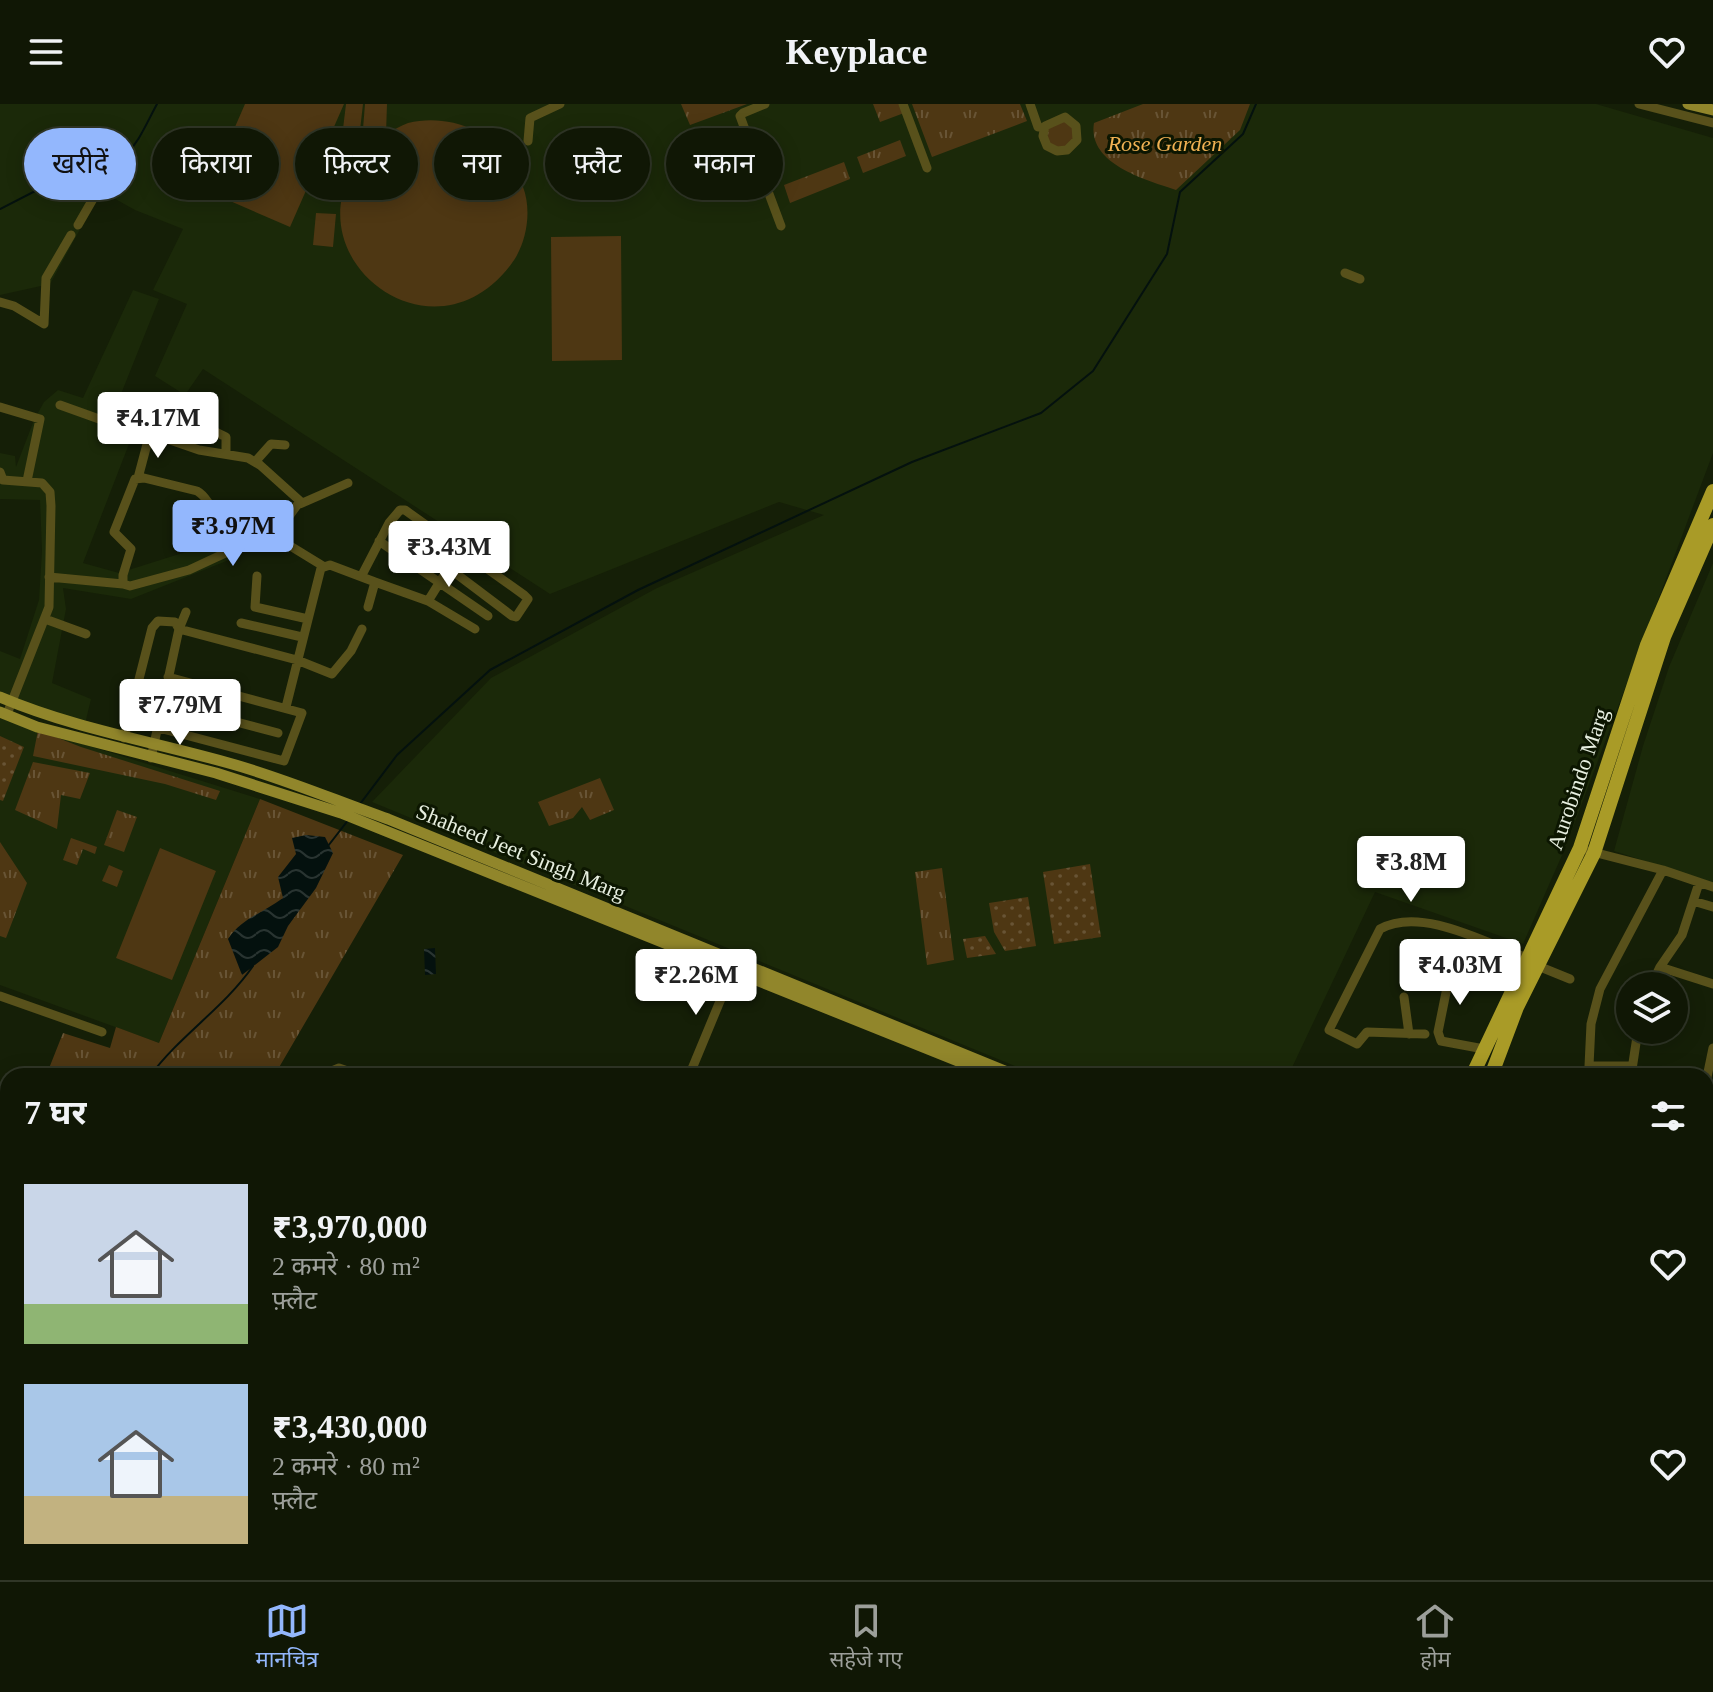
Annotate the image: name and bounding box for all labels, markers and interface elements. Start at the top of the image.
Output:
icon: menu [24,30,68,74]
icon: heart [1645,30,1689,74]
text: Keyplace [786,32,927,72]
chip: खरीदें [24,128,136,200]
chip: किराया [152,128,279,200]
chip: फ़िल्टर [295,128,418,200]
chip: नया [434,128,529,200]
chip: फ़्लैट [545,128,650,200]
chip: मकान [666,128,783,200]
park label: Rose Garden [1107,131,1222,156]
pin: ₹4.17M [93,392,223,460]
text: ₹4.17M [116,403,200,432]
pin: ₹3.97M [168,500,298,568]
text: ₹3.97M [191,511,275,540]
pin: ₹3.43M [384,521,514,589]
text: ₹3.43M [407,532,491,561]
pin: ₹7.79M [115,679,245,747]
text: ₹7.79M [138,690,222,719]
street label: Aurobindo Marg [1542,705,1614,853]
street label: Shaheed Jeet Singh Marg [413,798,629,906]
pin: ₹3.8M [1355,836,1467,904]
text: ₹3.8M [1375,847,1447,876]
pin: ₹4.03M [1395,939,1525,1007]
pin: ₹2.26M [631,949,761,1017]
text: ₹4.03M [1418,950,1502,979]
text: ₹2.26M [654,960,738,989]
map controls [1616,972,1688,1044]
button: layers [1616,972,1688,1044]
text: 7 घर [24,1094,87,1131]
icon: filters [1646,1094,1690,1138]
text: ₹3,970,000 [272,1208,427,1245]
icon: home [88,1216,184,1312]
icon: heart [1646,1242,1690,1286]
text: 2 कमरे · 80 m² [272,1252,420,1281]
text: फ़्लैट [272,1286,317,1315]
text: ₹3,430,000 [272,1408,427,1445]
icon: home [88,1416,184,1512]
icon: heart [1646,1442,1690,1486]
text: 2 कमरे · 80 m² [272,1452,420,1481]
text: फ़्लैट [272,1486,317,1515]
tab: मानचित्र [256,1599,318,1676]
tab: सहेजे गए [829,1599,902,1676]
tab: होम [1413,1599,1457,1676]

